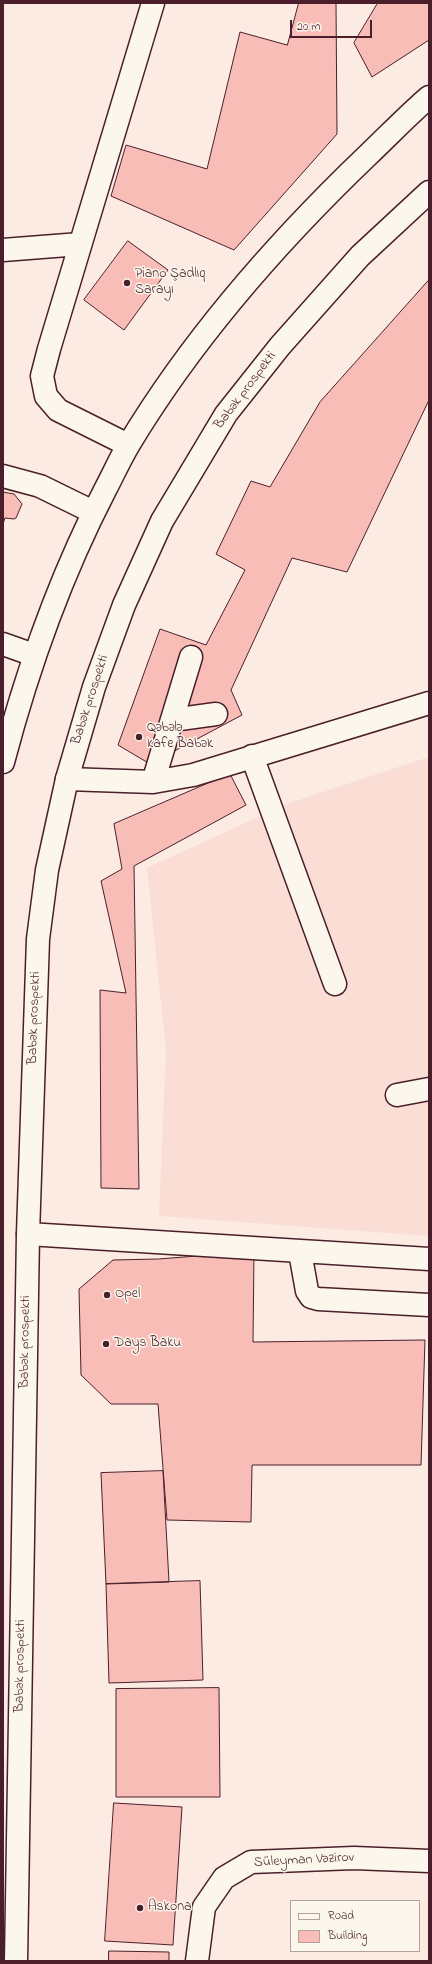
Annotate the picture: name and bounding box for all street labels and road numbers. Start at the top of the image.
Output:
street label: Babək prospekti [211,349,281,433]
street label: Babək prospekti [69,653,113,747]
street label: Babək prospekti [25,971,45,1065]
street label: Babək prospekti [17,1295,35,1389]
street label: Babək prospekti [12,1619,30,1713]
street label: Süleyman Vəzirov [254,1850,354,1872]

